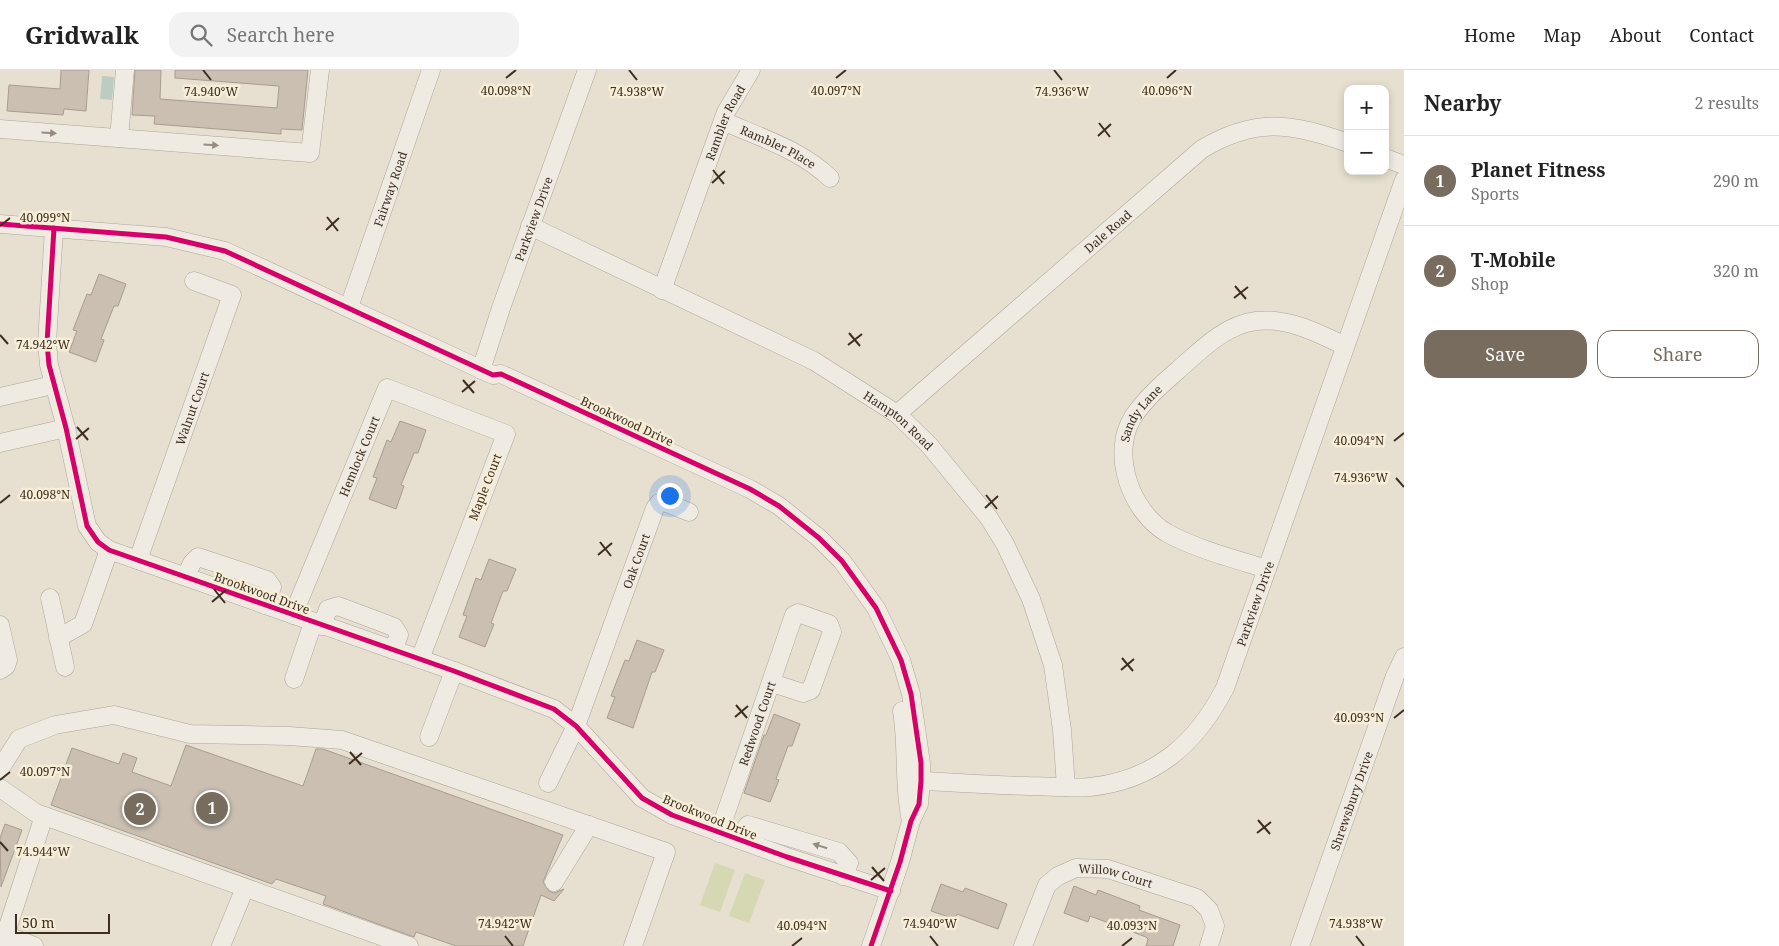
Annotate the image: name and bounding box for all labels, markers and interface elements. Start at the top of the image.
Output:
search box [169,12,519,57]
text: Gridwalk [25,18,139,51]
icon: search [187,21,215,49]
text: Search here [227,22,335,48]
text: Home [1464,23,1515,47]
text: Map [1543,23,1581,47]
text: About [1609,23,1661,47]
text: Contact [1689,23,1754,47]
street label: Rambler Road [701,81,749,163]
text: 40.098°N [481,82,531,99]
text: 40.097°N [811,82,861,99]
text: 40.096°N [1142,82,1192,99]
text: 74.940°W [184,83,238,100]
text: 74.938°W [610,83,664,100]
text: 74.936°W [1035,83,1089,100]
map controls [1344,85,1389,175]
button: + [1344,85,1389,130]
text: Nearby [1424,89,1502,117]
text: 2 results [1695,92,1759,114]
street label: Rambler Place [738,121,820,172]
one-way arrow [41,129,57,137]
button: − [1344,130,1389,175]
one-way arrow [203,142,219,150]
street label: Fairway Road [369,148,411,229]
text: Planet Fitness [1471,157,1605,183]
text: 1 [1435,170,1445,192]
text: 290 m [1713,170,1759,192]
street label: Parkview Drive [510,174,556,264]
text: Sports [1471,183,1519,205]
street label: Dale Road [1080,205,1135,256]
text: 40.099°N [20,209,70,226]
text: T-Mobile [1471,247,1556,273]
text: 2 [1435,260,1445,282]
text: 320 m [1713,260,1759,282]
text: Shop [1471,273,1509,295]
button: Save [1424,330,1587,378]
button: Share [1597,330,1759,378]
text: 74.942°W [16,336,70,353]
street label: Walnut Court [171,369,213,447]
street label: Sandy Lane [1116,381,1165,443]
street label: Hampton Road [860,386,938,454]
street label: Brookwood Drive [578,392,676,450]
street label: Hemlock Court [335,413,383,499]
text: 40.094°N [1334,432,1384,449]
street label: Maple Court [464,451,506,523]
text: 74.936°W [1334,469,1388,486]
your location [657,483,683,509]
text: 40.098°N [20,486,70,503]
street label: Oak Court [618,531,654,591]
street label: Parkview Drive [1232,559,1278,648]
street label: Brookwood Drive [212,568,312,618]
street label: Redwood Court [734,679,779,768]
text: 40.093°N [1334,709,1384,726]
street label: Shrewsbury Drive [1326,749,1376,853]
text: 40.097°N [20,763,70,780]
pin: 1 [196,789,228,827]
pin: 2 [124,790,156,828]
street label: Brookwood Drive [660,790,760,844]
one-way arrow [812,842,827,850]
text: 74.944°W [16,843,70,860]
street label: Willow Court [1078,860,1155,892]
scale bar [15,911,110,934]
text: 50 m [22,913,55,932]
text: 74.942°W [478,915,532,932]
text: 74.940°W [903,915,957,932]
text: 74.938°W [1329,915,1383,932]
text: 40.094°N [777,917,827,934]
text: 40.093°N [1107,917,1157,934]

